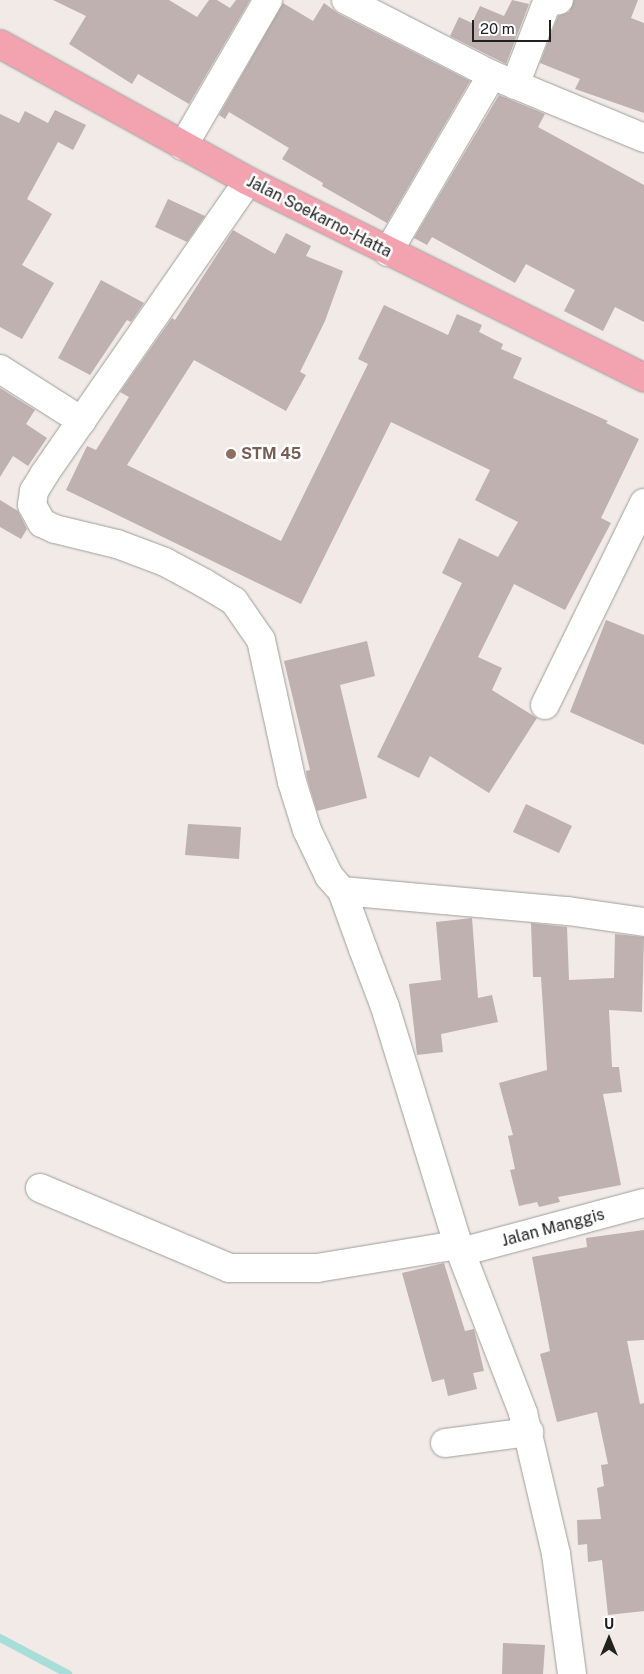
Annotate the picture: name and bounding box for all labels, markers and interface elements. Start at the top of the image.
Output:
scale bar [474,10,553,42]
text: 20 m [480,20,515,37]
street label: Jalan Soekarno-Hatta [243,172,395,262]
place label: STM 45 [241,444,301,464]
marker: STM 45 [225,448,237,460]
street label: Jalan Manggis [499,1205,607,1251]
north arrow [584,1614,634,1664]
text: U [604,1616,614,1632]

